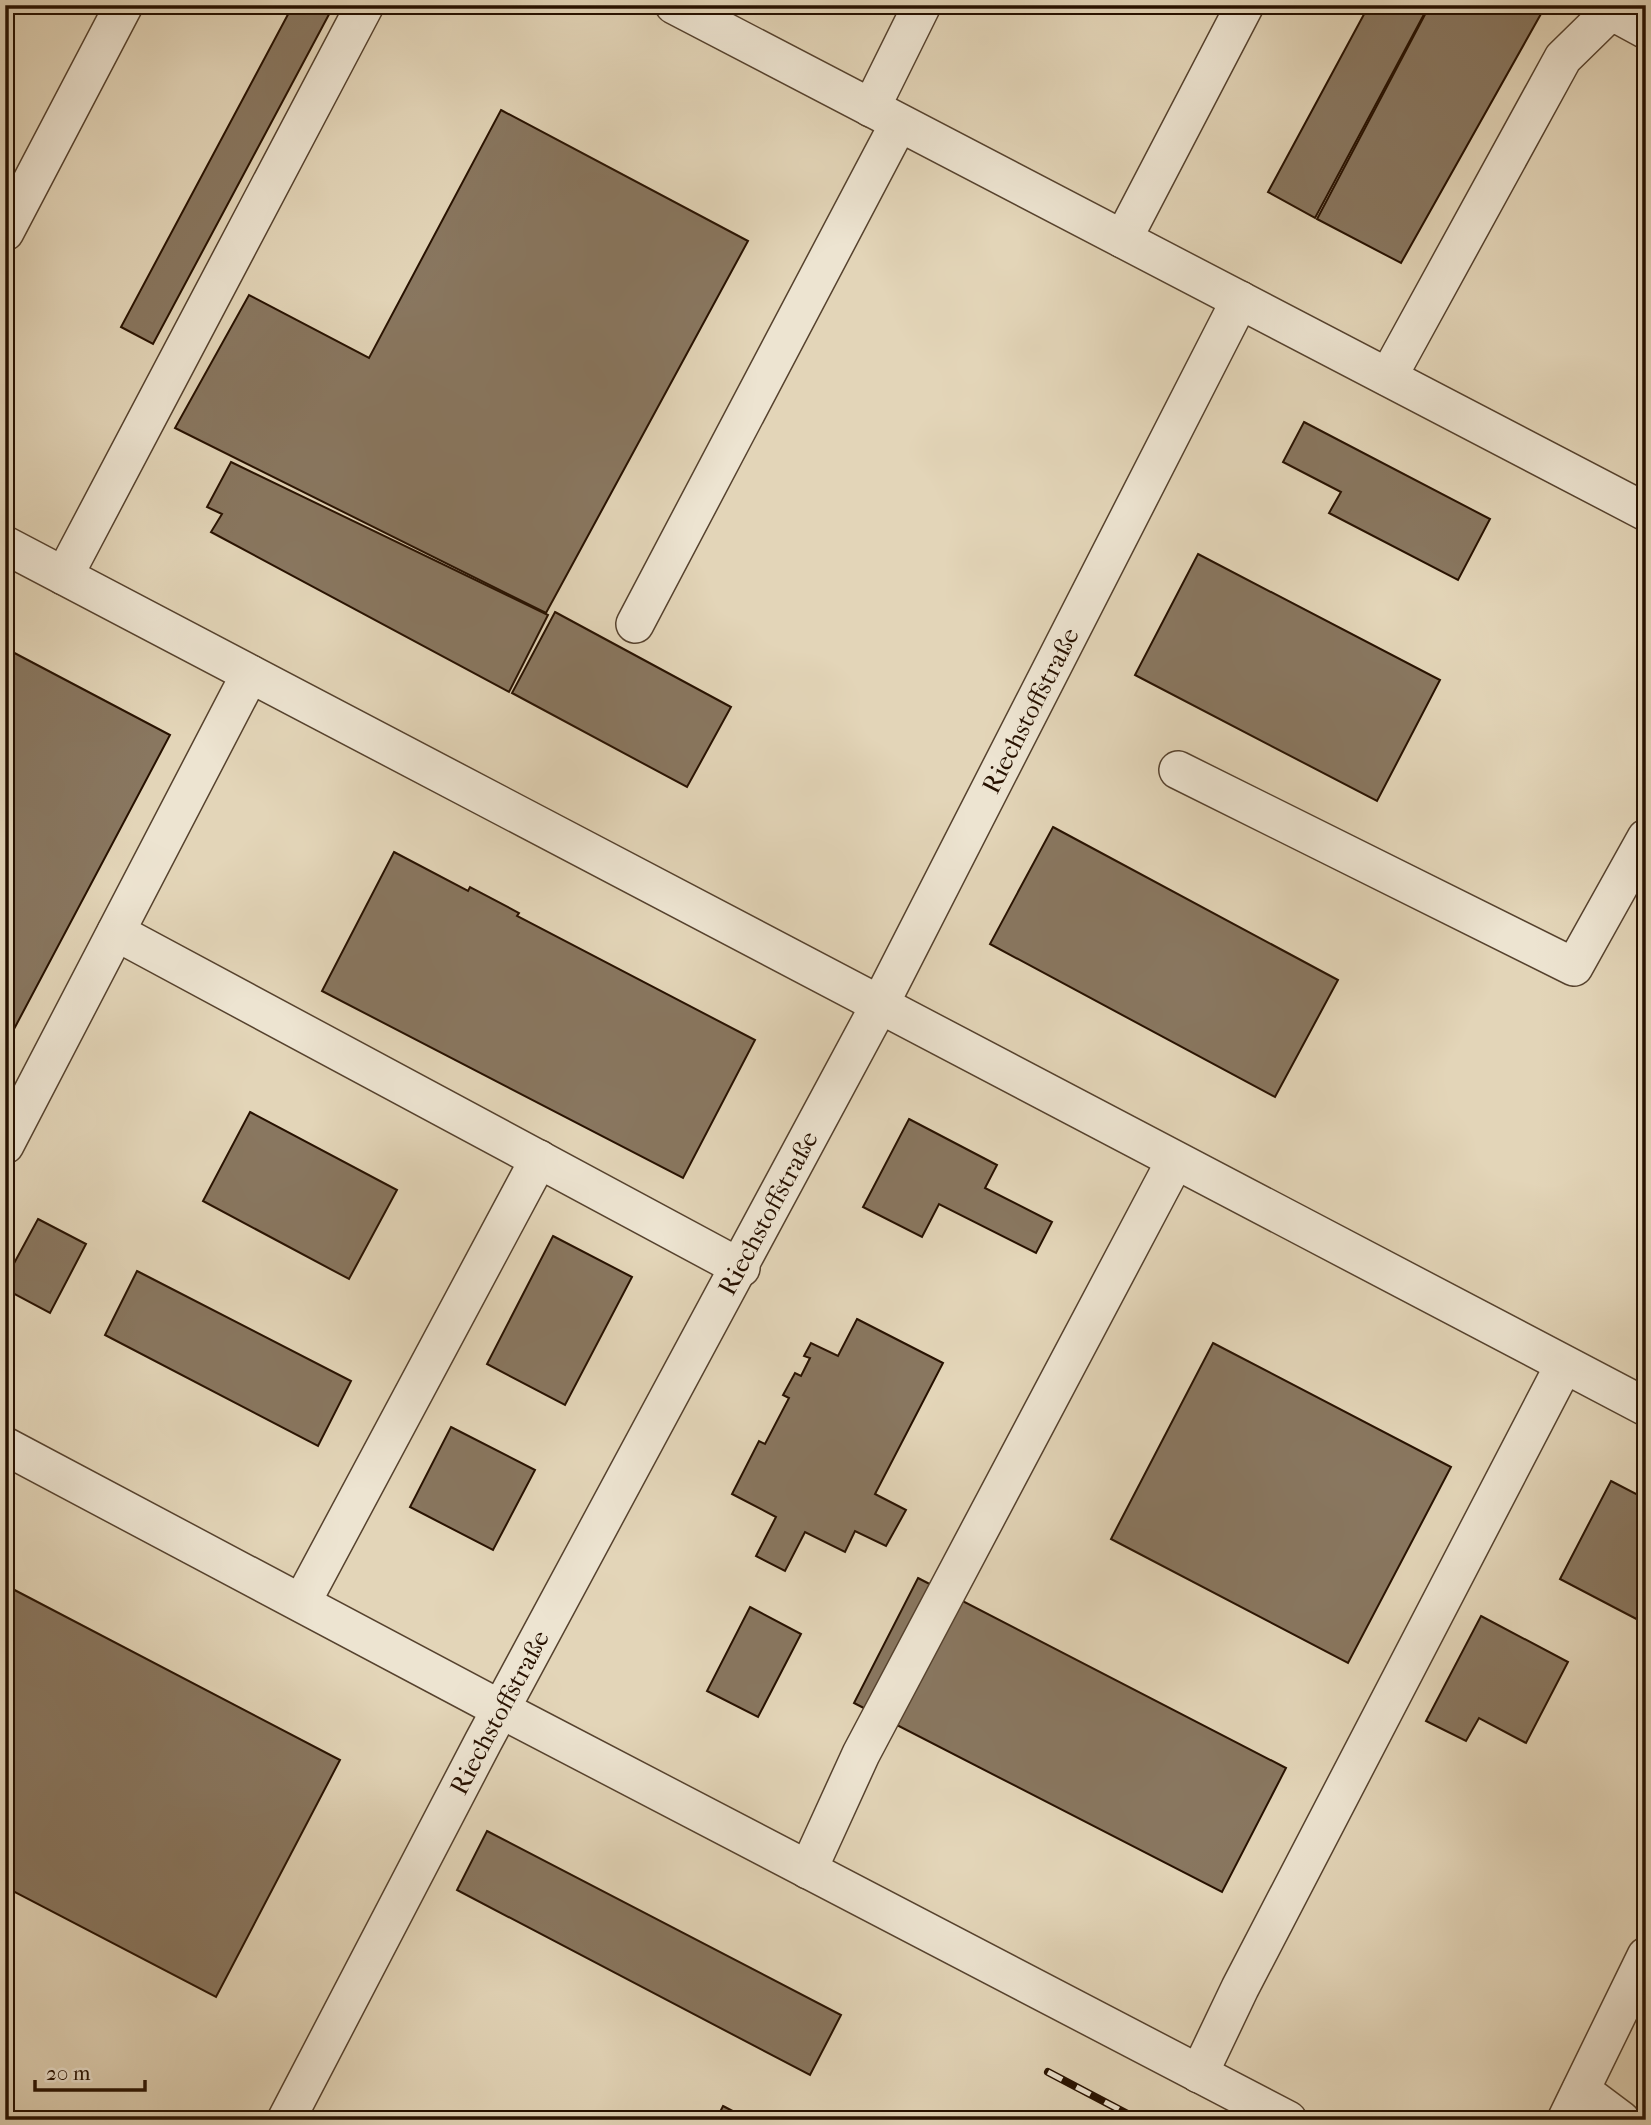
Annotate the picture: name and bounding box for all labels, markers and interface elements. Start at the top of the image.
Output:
street label: Riechstoffstraße [975,623,1086,799]
street label: Riechstoffstraße [711,1126,825,1301]
street label: Riechstoffstraße [443,1625,556,1800]
scale bar [35,2048,145,2092]
text: 20 m [46,2061,91,2085]

